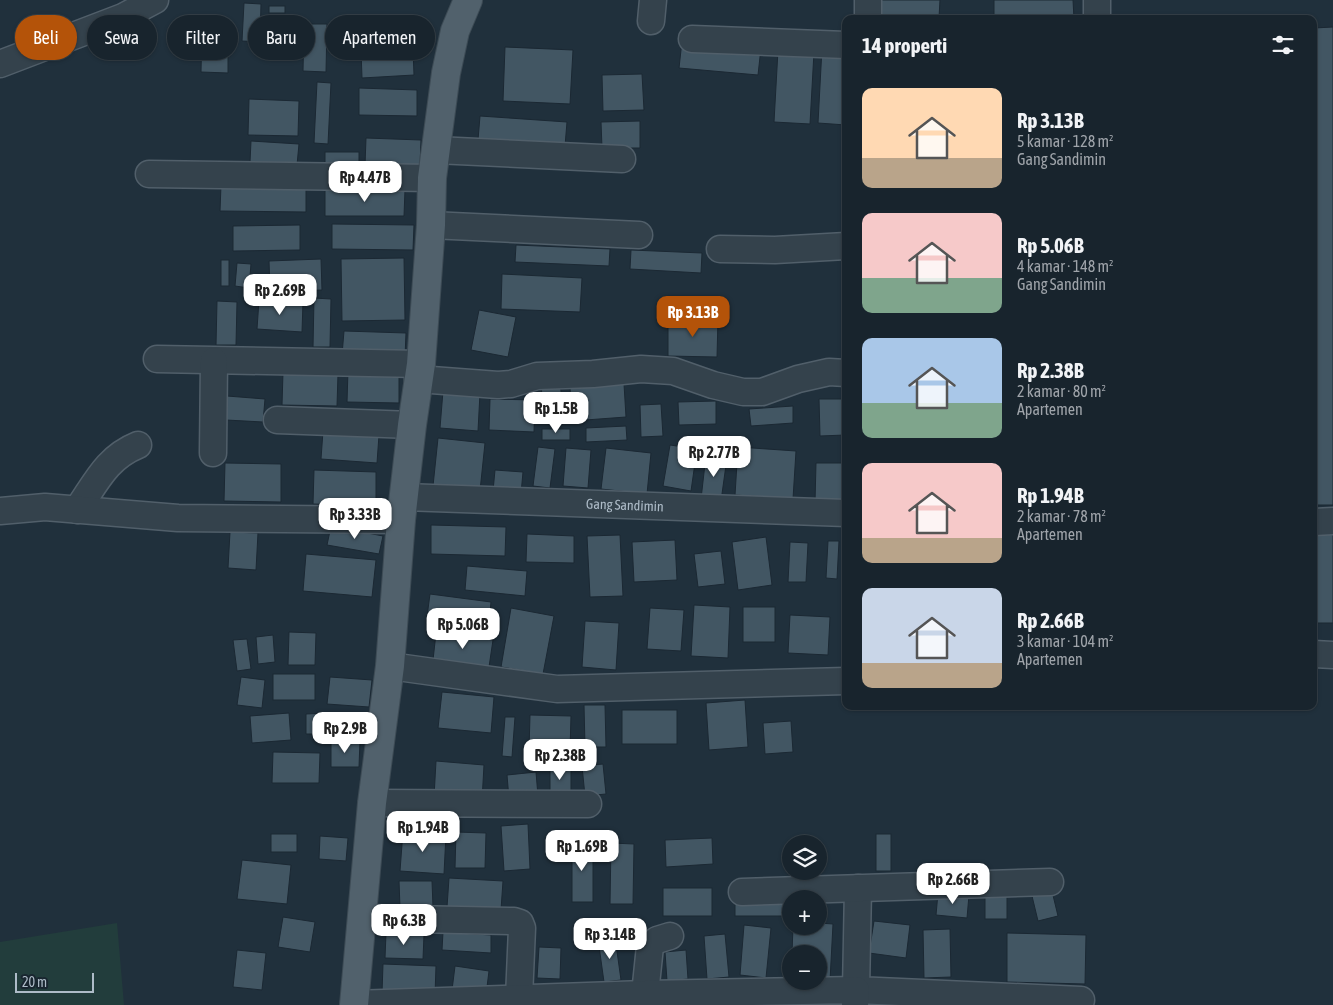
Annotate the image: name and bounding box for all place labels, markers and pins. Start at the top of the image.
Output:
pin: Rp 4.47B [313,160,417,203]
pin: Rp 2.69B [228,274,332,316]
pin: Rp 3.13B [641,296,745,338]
pin: Rp 1.5B [510,392,602,434]
pin: Rp 2.77B [662,436,766,478]
pin: Rp 3.33B [303,498,407,540]
pin: Rp 5.06B [411,608,515,650]
pin: Rp 2.9B [299,712,391,754]
pin: Rp 2.38B [508,738,612,781]
pin: Rp 1.94B [371,810,475,853]
pin: Rp 1.69B [530,830,634,872]
pin: Rp 2.66B [901,862,1005,905]
pin: Rp 6.3B [358,904,450,946]
pin: Rp 3.14B [558,918,662,960]

